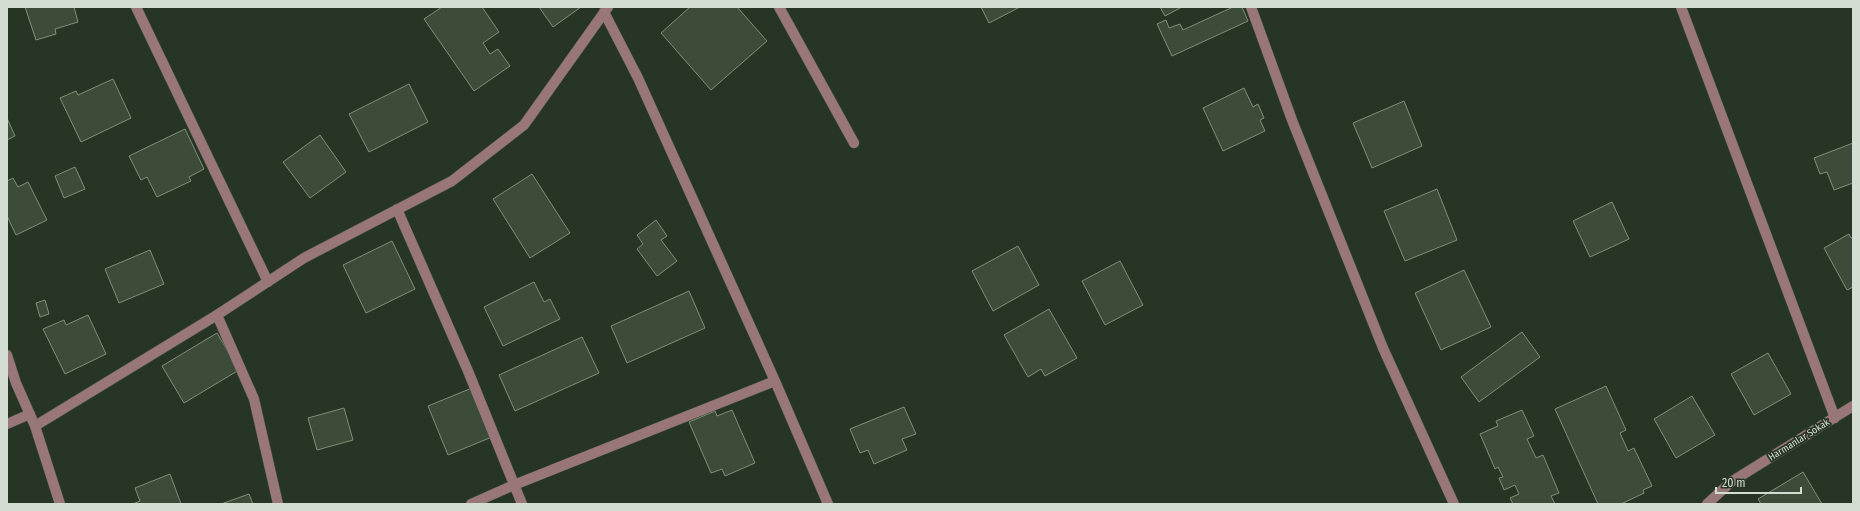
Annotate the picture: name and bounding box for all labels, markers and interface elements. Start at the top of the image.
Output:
street label: Harmanlar Sokak [1766,416,1832,464]
scale bar [1716,469,1801,495]
text: 20 m [1722,476,1746,490]

